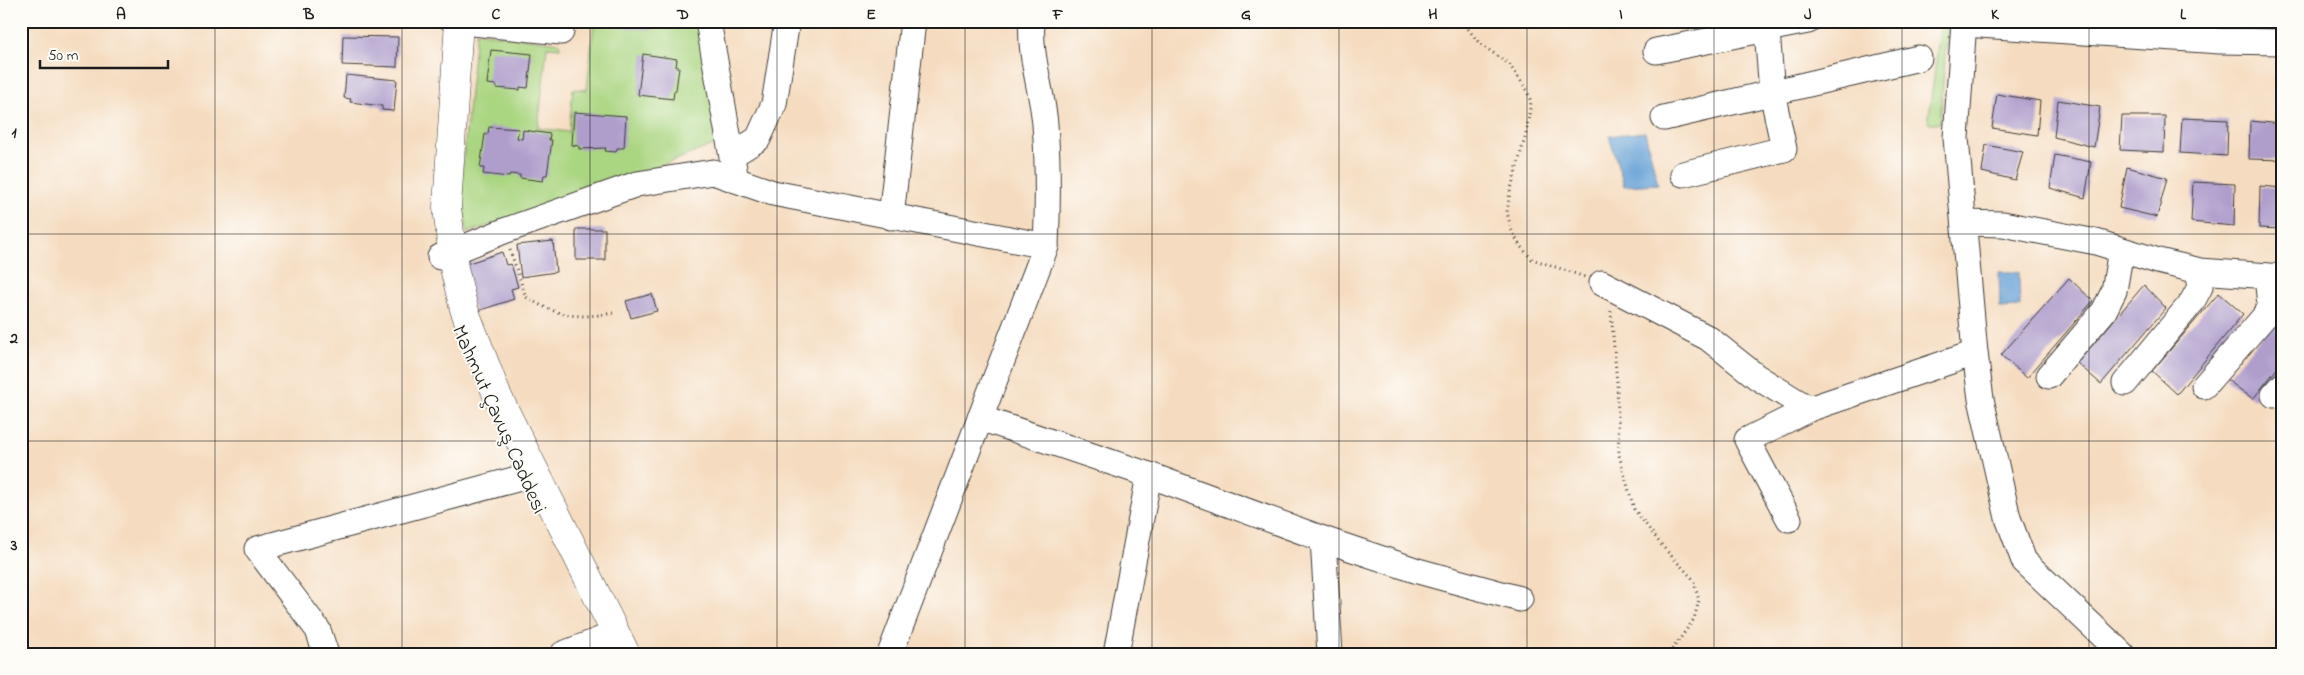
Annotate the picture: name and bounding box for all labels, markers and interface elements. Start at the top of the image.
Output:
text: A [116,3,126,27]
text: B [303,3,315,27]
text: C [492,3,501,27]
text: D [676,3,689,27]
text: E [866,3,876,27]
text: F [1052,3,1064,27]
text: G [1241,3,1251,27]
text: H [1428,3,1438,27]
text: I [1619,3,1623,27]
text: J [1804,3,1812,27]
text: K [1991,3,2000,27]
text: L [2180,3,2187,27]
scale bar [40,38,168,70]
text: 50 m [48,45,79,67]
text: 1 [11,121,17,145]
street label: Mahmut Çavuş Caddesi [443,321,553,519]
text: 2 [9,327,18,351]
text: 3 [10,534,18,558]

